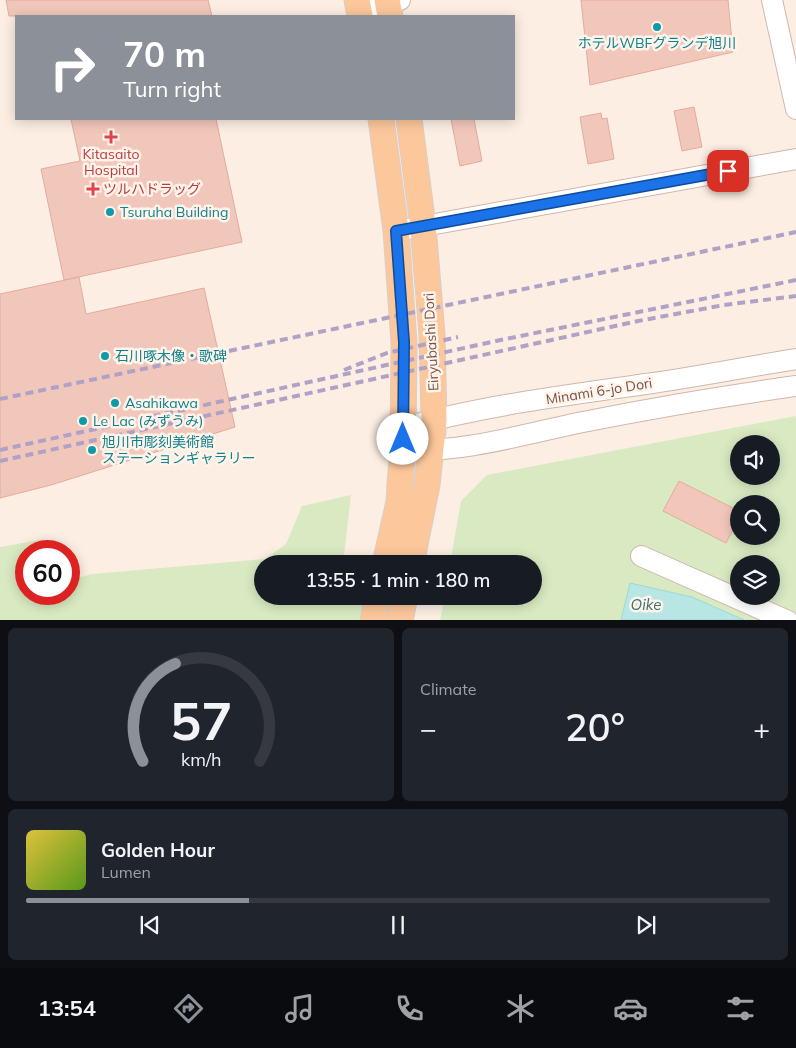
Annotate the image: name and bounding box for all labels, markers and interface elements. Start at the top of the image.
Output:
marker: ホテルWBFグランデ旭川 [651,21,663,33]
text: 70 m [123,32,206,76]
place label: ホテルWBFグランデ旭川 [578,34,736,52]
icon: right [40,35,105,100]
text: Turn right [123,75,221,103]
marker: Kitasaito Hospital [104,130,118,144]
place label: Kitasaito Hospital [82,145,140,179]
pin [707,150,749,192]
icon: arrive [714,157,742,185]
place label: ツルハドラッグ [103,180,201,198]
marker: ツルハドラッグ [87,183,99,195]
place label: Tsuruha Building [120,203,228,221]
marker: Tsuruha Building [104,206,116,218]
street label: Eiryubashi Dori [419,292,443,392]
place label: 石川啄木像・歌碑 [115,347,227,365]
marker: 石川啄木像・歌碑 [99,350,111,362]
street label: Minami 6-jo Dori [545,374,653,408]
place label: Asahikawa [125,394,198,412]
marker: Asahikawa [109,397,121,409]
place label: Le Lac (みずうみ) [93,412,203,430]
position arrow [376,412,428,464]
marker: Le Lac (みずうみ) [77,415,89,427]
place label: 旭川市彫刻美術館 ステーションギャラリー [102,433,256,467]
map controls [730,435,780,605]
button: sound [730,435,780,485]
marker: 旭川市彫刻美術館 ステーションギャラリー [86,444,98,456]
button: search [730,495,780,545]
speed limit sign: 60 [15,540,80,605]
button: layers [730,555,780,605]
text: 13:55 · 1 min · 180 m [305,568,491,592]
water label: Oike [631,595,661,614]
text: Climate [420,679,476,699]
text: 57 [170,688,232,753]
text: 20° [565,703,625,751]
text: − [420,711,437,746]
text: + [753,711,770,746]
text: km/h [181,748,221,770]
text: Golden Hour [101,838,215,862]
text: Lumen [101,862,151,882]
icon: previous [136,911,164,939]
icon: pause [384,911,412,939]
icon: next [632,911,660,939]
icon: directions [171,991,206,1026]
icon: music [282,991,317,1026]
icon: phone [392,991,427,1026]
icon: climate [503,991,538,1026]
icon: car [613,991,648,1026]
icon: filters [723,991,758,1026]
text: 13:54 [38,994,96,1022]

